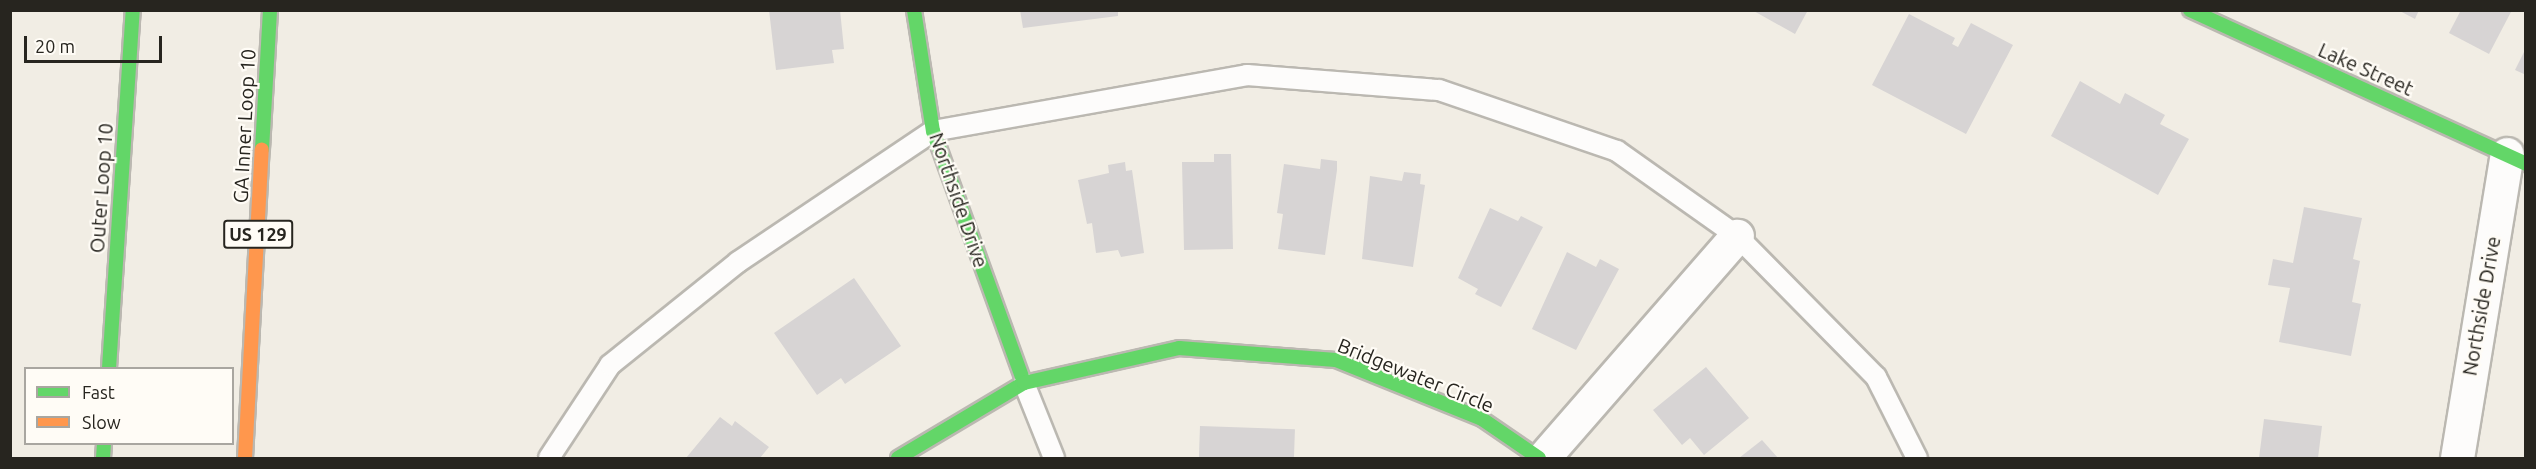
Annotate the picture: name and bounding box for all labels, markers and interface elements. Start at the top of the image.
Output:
scale bar [27,24,165,62]
text: 20 m [35,36,75,56]
street label: Lake Street [2315,37,2417,101]
street label: GA Inner Loop 10 [228,48,260,204]
street label: Outer Loop 10 [84,122,118,254]
street label: Northside Drive [925,129,993,271]
road number: US 129 [222,219,294,249]
street label: Northside Drive [2457,234,2505,378]
street label: Bridgewater Circle [1334,333,1498,417]
legend [24,367,234,445]
text: Fast [82,382,115,402]
text: Slow [82,412,121,432]

